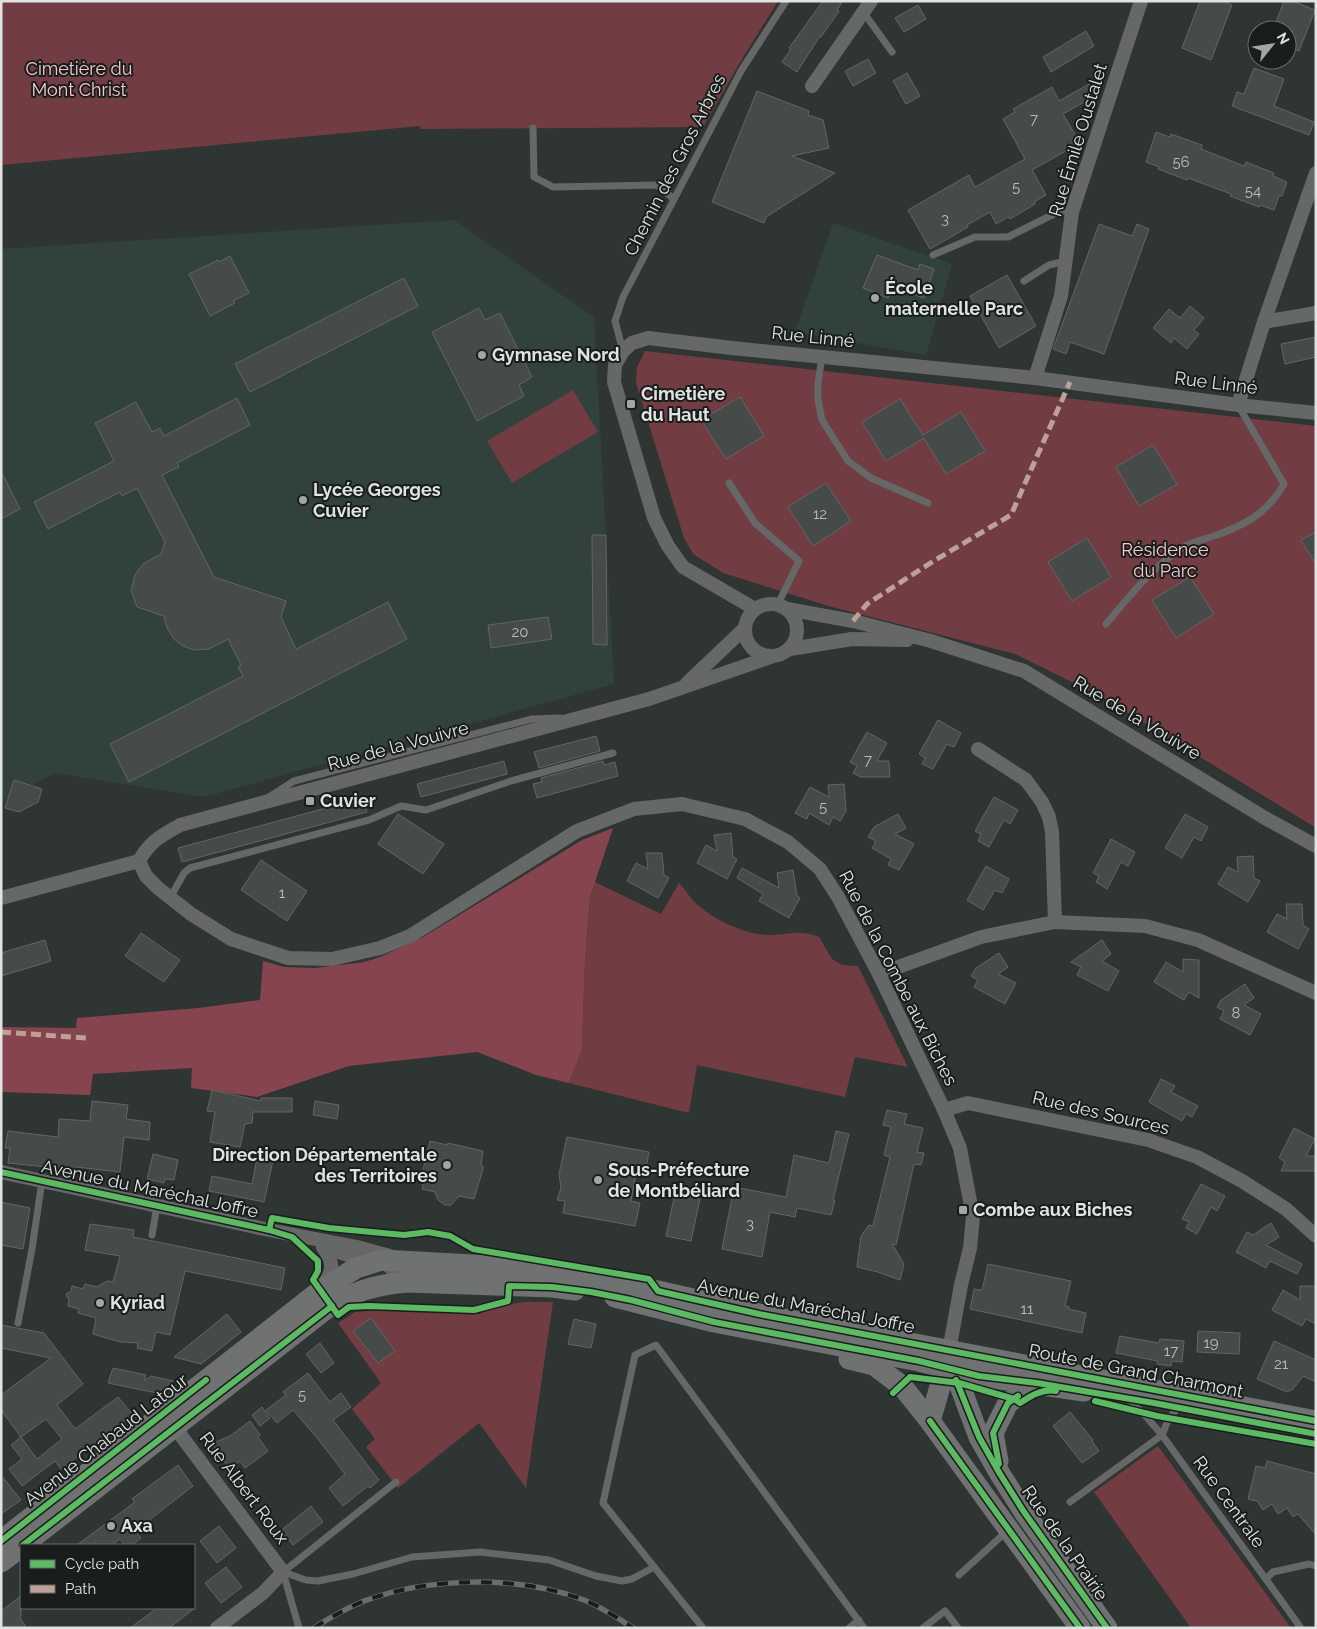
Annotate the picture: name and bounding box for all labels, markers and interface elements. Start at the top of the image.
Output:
north arrow [1247,20,1297,70]
text: N [1274,30,1293,47]
park label: Cimetière du Mont Christ [26,58,132,100]
street label: Rue Émile Oustalet [1043,60,1111,219]
street label: Chemin des Gros Arbres [620,70,730,259]
house number: 7 [1030,110,1038,128]
house number: 56 [1172,153,1190,171]
house number: 5 [1012,178,1020,196]
house number: 54 [1245,182,1261,200]
house number: 3 [941,210,949,228]
place label: École maternelle Parc [885,277,1023,319]
marker: École maternelle Parc [869,292,881,304]
street label: Rue Linné [770,322,856,351]
place label: Gymnase Nord [492,344,620,365]
marker: Gymnase Nord [476,349,488,361]
street label: Rue Linné [1173,367,1259,398]
place label: Cimetière du Haut [641,383,726,425]
marker: Cimetière du Haut [625,398,637,410]
place label: Lycée Georges Cuvier [313,479,441,521]
marker: Lycée Georges Cuvier [297,494,309,506]
house number: 12 [813,505,827,523]
park label: Résidence du Parc [1121,539,1209,581]
house number: 20 [512,623,529,641]
street label: Rue de la Vouivre [1070,671,1205,764]
street label: Rue de la Vouivre [325,716,471,774]
house number: 7 [864,751,872,769]
place label: Cuvier [320,790,376,811]
marker: Cuvier [304,795,316,807]
house number: 5 [819,798,827,816]
street label: Rue de la Combe aux Biches [835,867,962,1089]
house number: 1 [279,884,286,902]
house number: 8 [1232,1004,1241,1022]
street label: Rue des Sources [1031,1087,1172,1139]
place label: Direction Départementale des Territoires [212,1144,437,1186]
street label: Avenue du Maréchal Joffre [40,1155,261,1222]
marker: Direction Départementale des Territoires [441,1159,453,1171]
place label: Sous-Préfecture de Montbéliard [608,1159,750,1201]
marker: Sous-Préfecture de Montbéliard [592,1174,604,1186]
place label: Combe aux Biches [973,1199,1132,1220]
marker: Combe aux Biches [957,1204,969,1216]
house number: 3 [746,1215,754,1233]
street label: Avenue du Maréchal Joffre [696,1274,917,1337]
place label: Kyriad [110,1292,165,1313]
marker: Kyriad [94,1297,106,1309]
house number: 11 [1021,1300,1034,1318]
house number: 19 [1203,1334,1219,1352]
street label: Route de Grand Charmont [1027,1339,1245,1402]
house number: 17 [1164,1342,1178,1360]
house number: 21 [1274,1355,1289,1373]
street label: Avenue Chabaud Latour [20,1369,192,1510]
house number: 5 [298,1386,306,1404]
street label: Rue Albert Roux [196,1428,293,1548]
street label: Rue Centrale [1189,1452,1270,1552]
street label: Rue de la Prairie [1018,1481,1113,1604]
place label: Axa [121,1515,153,1536]
marker: Axa [105,1520,117,1532]
legend [20,1544,195,1609]
text: Cycle path [65,1555,139,1573]
text: Path [65,1580,96,1598]

